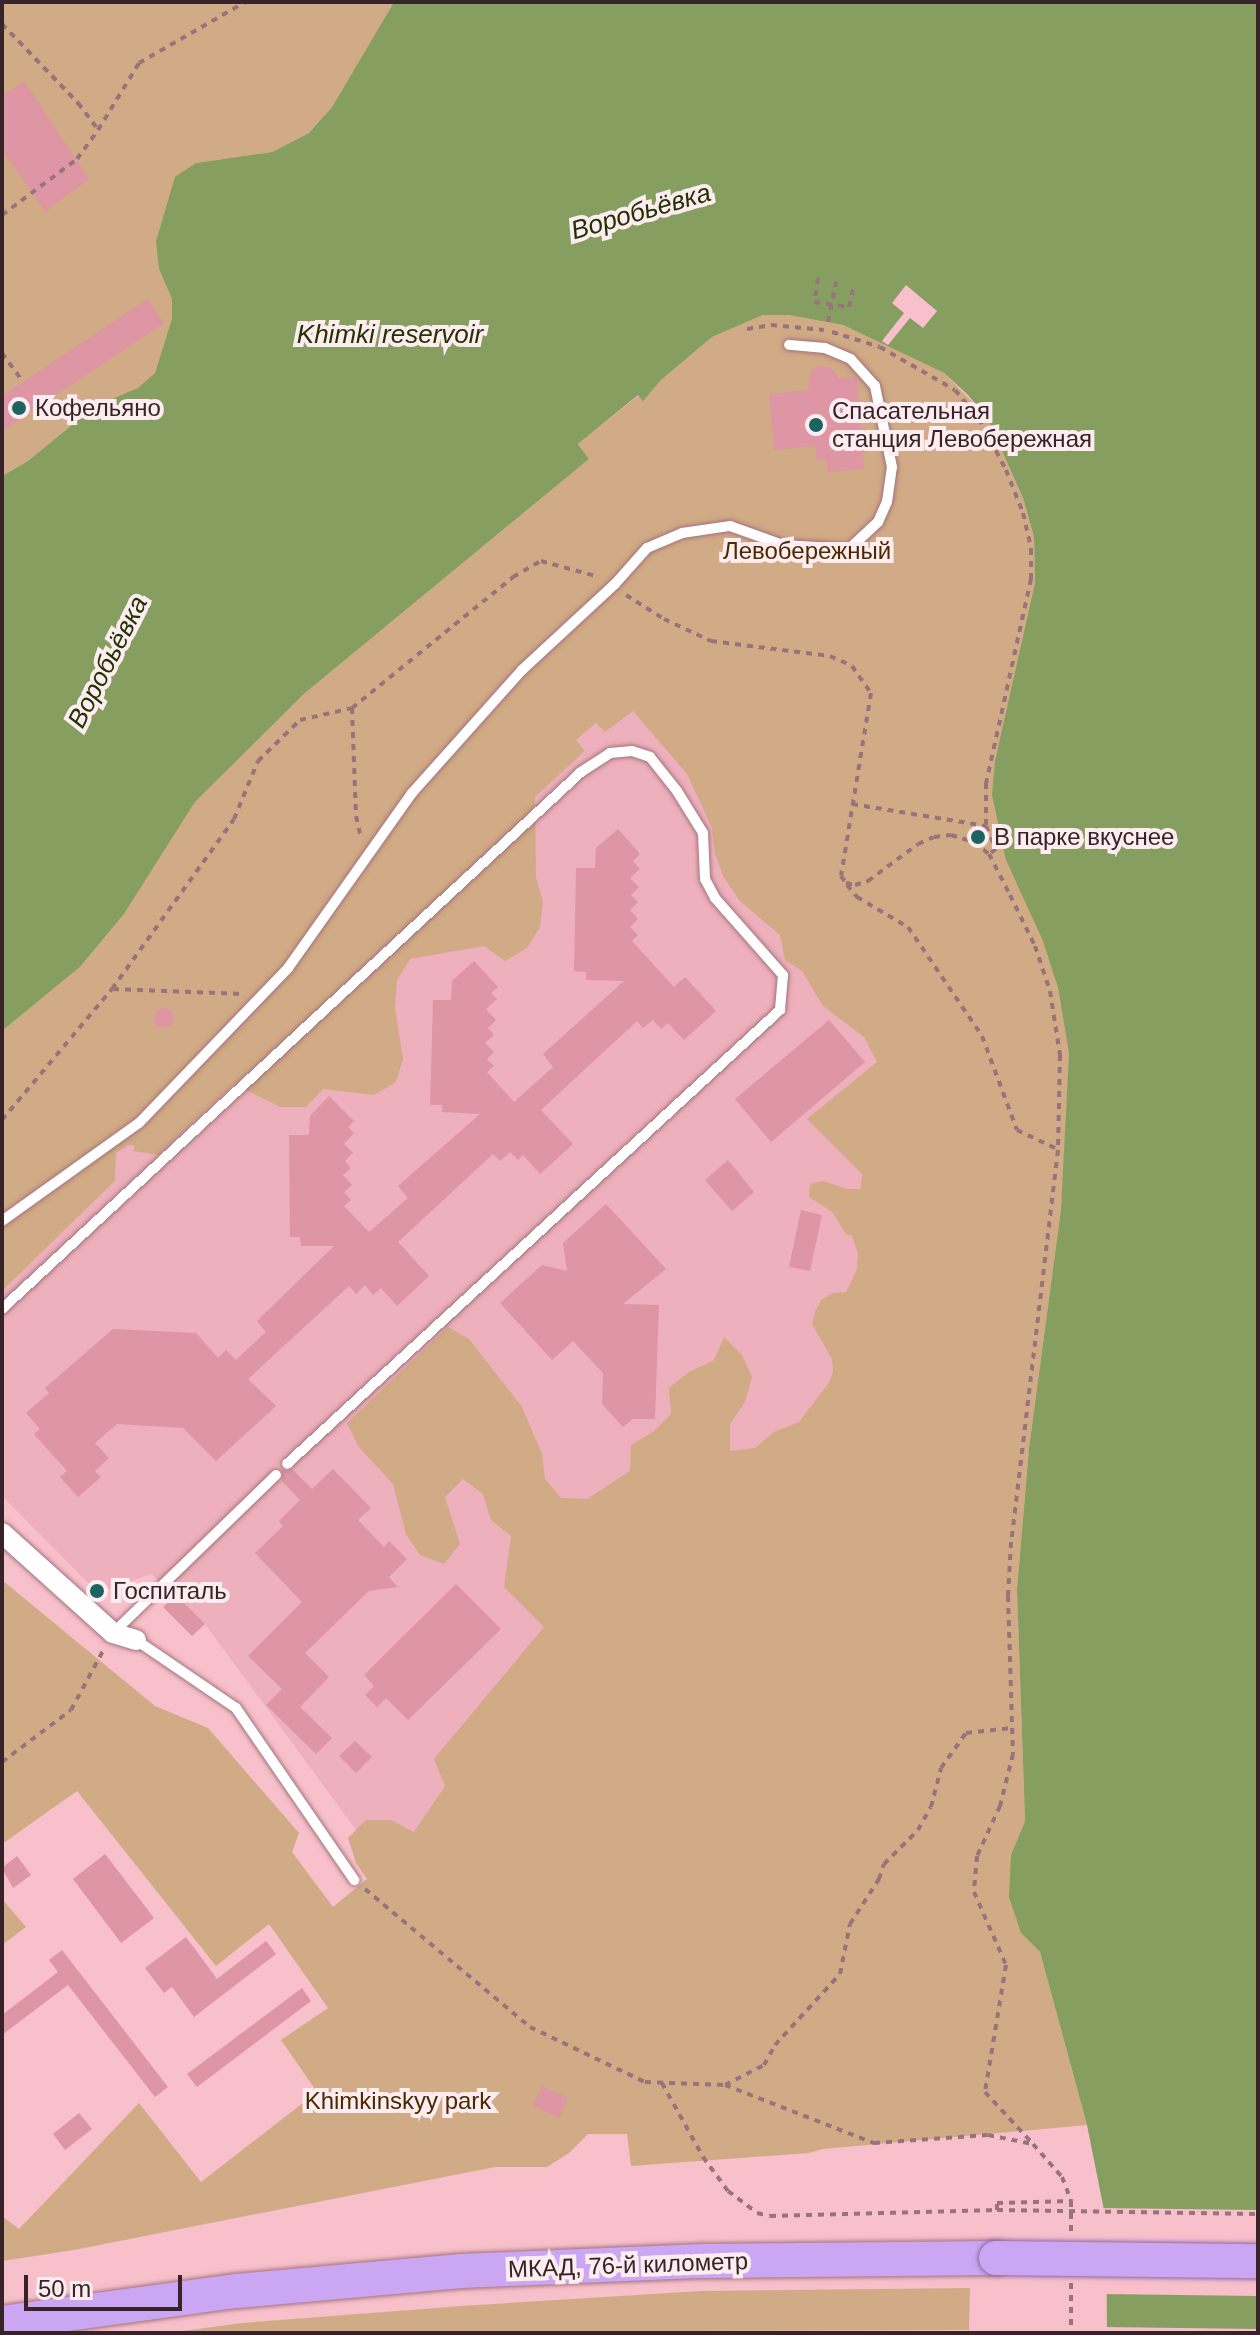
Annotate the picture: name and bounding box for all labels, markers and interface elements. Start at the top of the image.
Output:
water label: Воробьёвка [568,177,714,247]
water label: Khimki reservoir [297,319,483,351]
place label: Кофельяно [35,394,161,422]
place label: Спасательная станция Левобережная [832,397,1092,453]
marker: Кофельяно [10,399,28,417]
marker: Спасательная станция Левобережная [807,416,825,434]
park label: Левобережный [723,537,891,565]
water label: Воробьёвка [61,591,155,733]
place label: В парке вкуснее [994,823,1174,851]
marker: В парке вкуснее [969,828,987,846]
place label: Госпиталь [113,1577,227,1605]
marker: Госпиталь [88,1582,106,1600]
park label: Khimkinskyy park [305,2087,491,2115]
street label: МКАД, 76-й километр [508,2246,748,2284]
scale bar [28,2259,186,2309]
text: 50 m [38,2275,91,2302]

